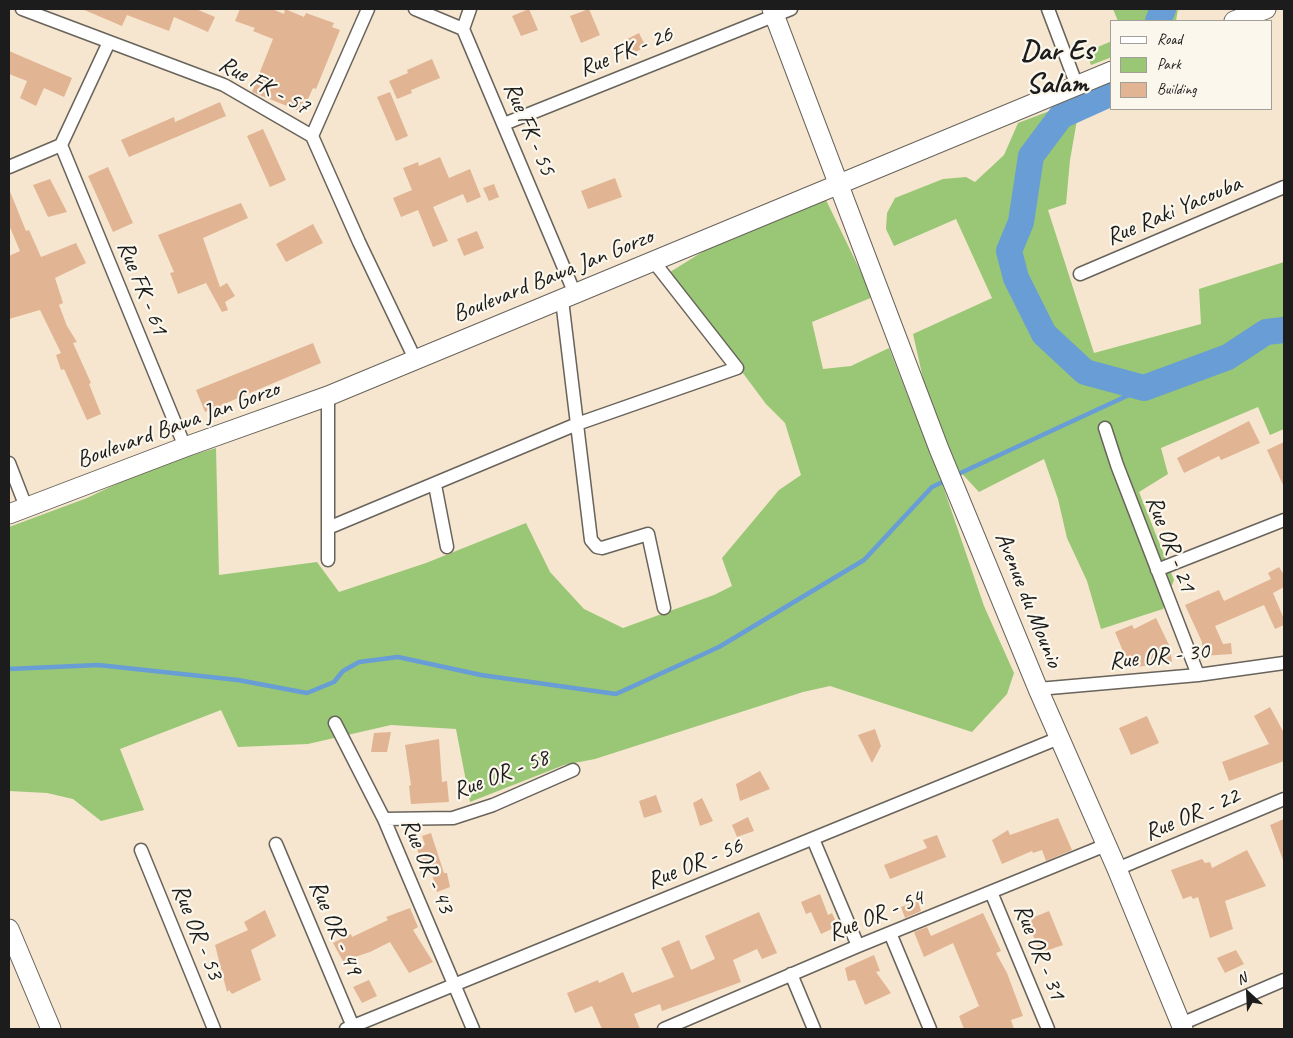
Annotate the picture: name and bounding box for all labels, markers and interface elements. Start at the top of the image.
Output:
street label: Rue FK - 26 [575,20,677,84]
legend [1110,20,1273,110]
text: Road [1157,30,1182,49]
district label: Dar Es Salam [1020,34,1094,102]
street label: Rue FK - 57 [214,50,314,122]
text: Park [1157,55,1181,74]
street label: Rue FK - 55 [497,78,561,180]
text: Building [1157,80,1196,99]
street label: Rue Raki Yacouba [1102,170,1246,252]
street label: Boulevard Bawa Jan Gorzo [449,223,657,329]
street label: Rue FK - 61 [110,237,174,339]
street label: Boulevard Bawa Jan Gorzo [73,375,283,475]
street label: Rue OR - 21 [1139,492,1201,596]
street label: Avenue du Mounio [988,528,1068,672]
street label: Rue OR - 30 [1108,637,1210,677]
street label: Rue OR - 58 [449,744,553,806]
street label: Rue OR - 22 [1140,782,1244,848]
street label: Rue OR - 43 [394,814,460,918]
street label: Rue OR - 56 [643,832,747,896]
street label: Rue OR - 49 [302,876,368,980]
street label: Rue OR - 53 [165,880,229,984]
street label: Rue OR - 54 [824,884,928,948]
street label: Rue OR - 31 [1007,900,1071,1004]
north arrow [1223,968,1273,1018]
text: N [1234,969,1249,988]

